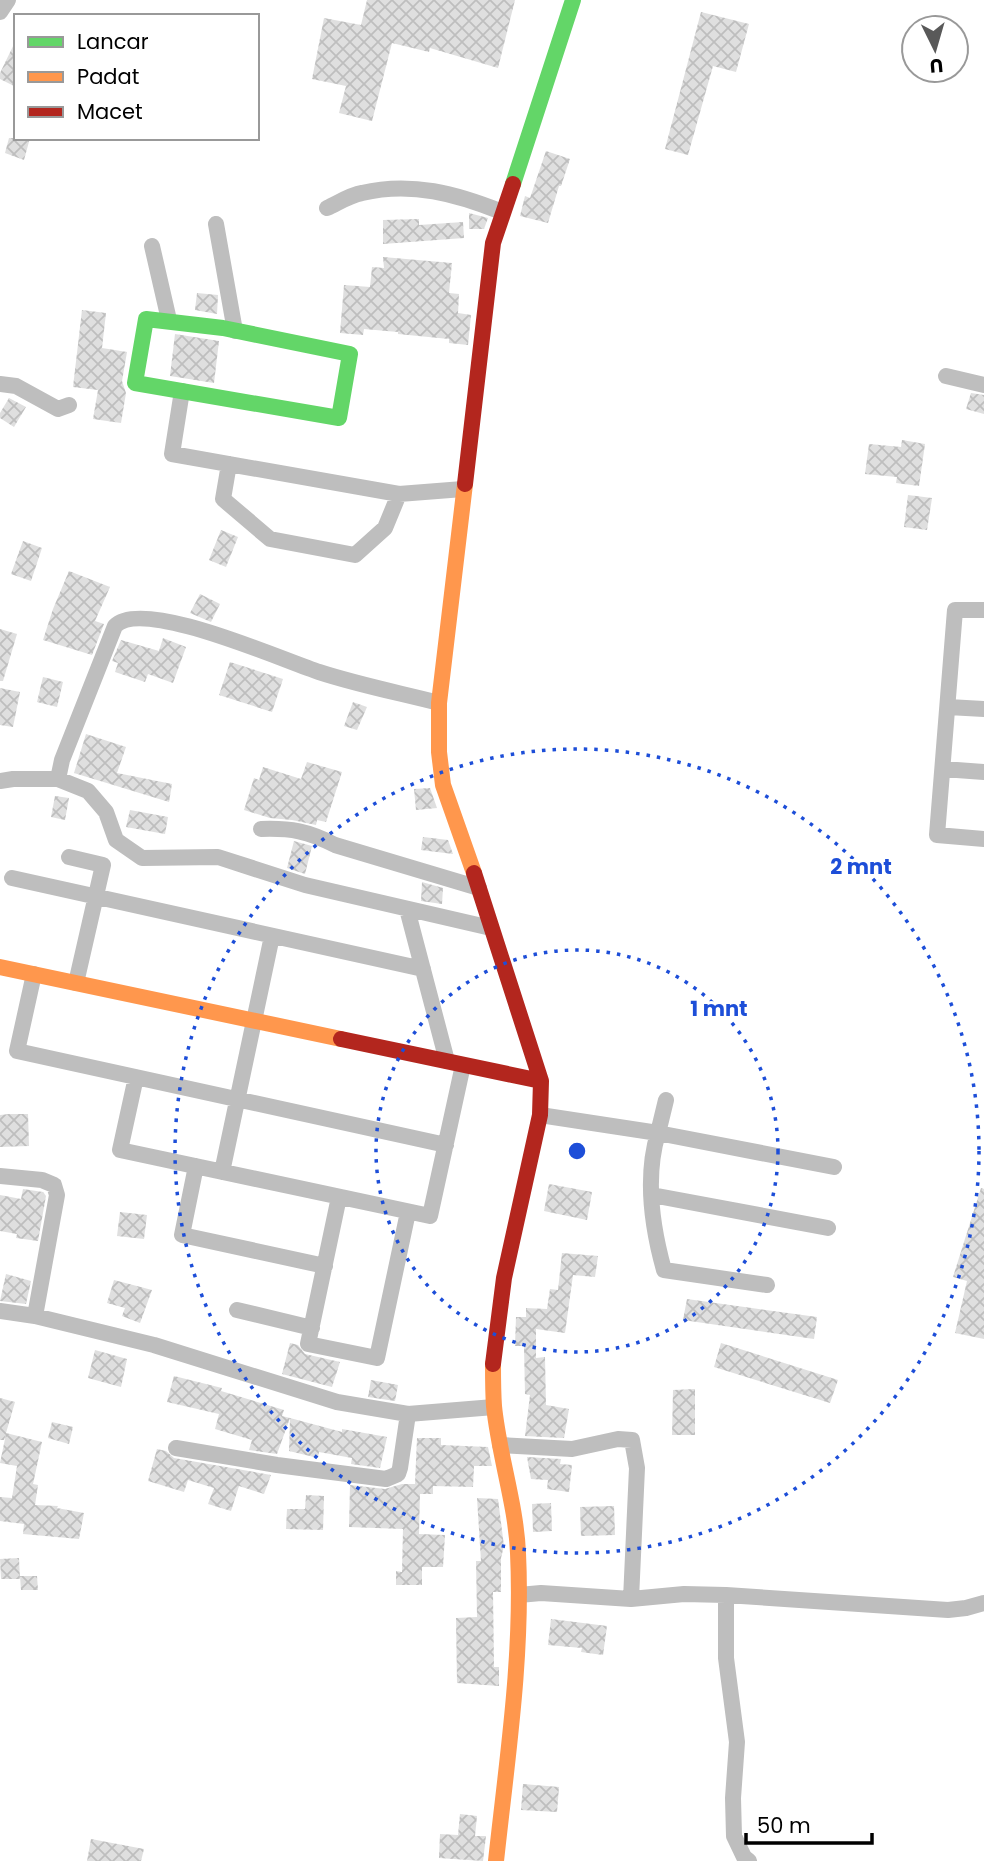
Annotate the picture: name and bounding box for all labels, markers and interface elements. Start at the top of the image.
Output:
legend [14,14,259,140]
north arrow [900,14,970,84]
text: Lancar [77,27,149,56]
text: U [929,51,944,79]
text: Padat [77,62,139,91]
text: Macet [77,97,143,126]
text: 2 mnt [830,852,892,881]
text: 1 mnt [690,994,748,1023]
centre of rings [565,1139,589,1163]
scale bar [746,1801,872,1845]
text: 50 m [757,1811,811,1840]

